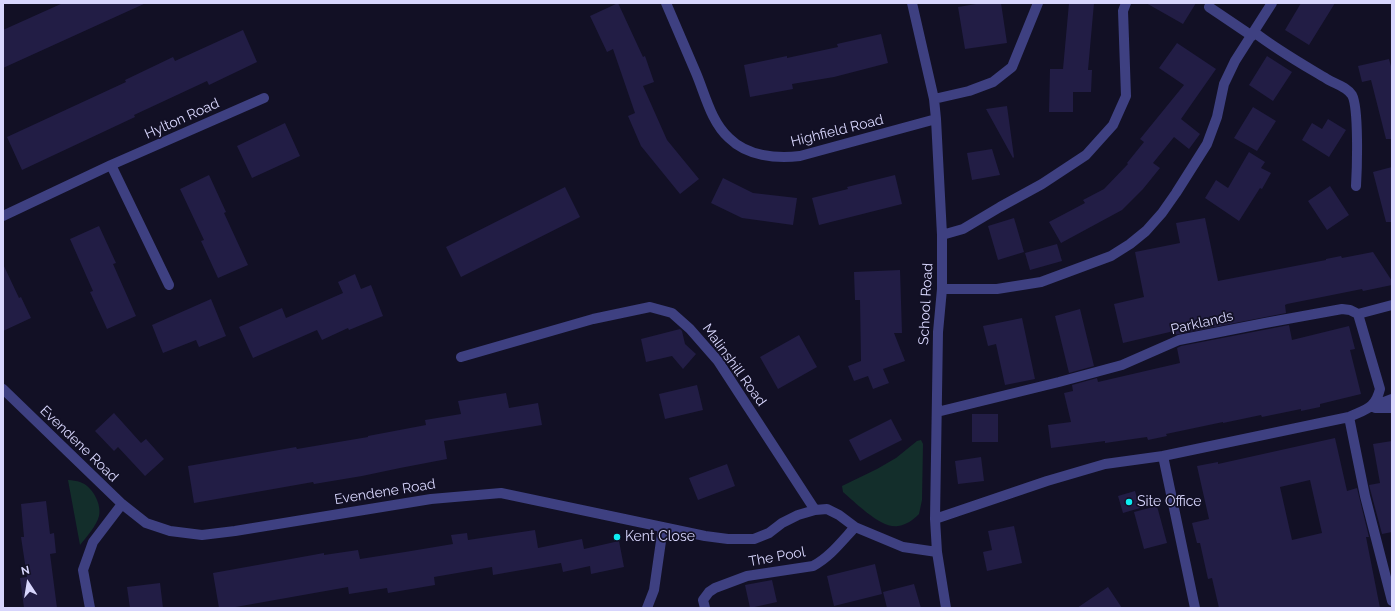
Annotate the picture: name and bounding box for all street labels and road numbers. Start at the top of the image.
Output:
street label: Hylton Road [142,95,222,143]
street label: Highfield Road [789,111,885,151]
street label: School Road [915,263,937,345]
street label: Parklands [1169,308,1235,338]
street label: Malinshill Road [699,321,769,409]
street label: Evendene Road [36,402,122,486]
street label: Evendene Road [333,476,437,508]
street label: The Pool [747,544,807,570]

